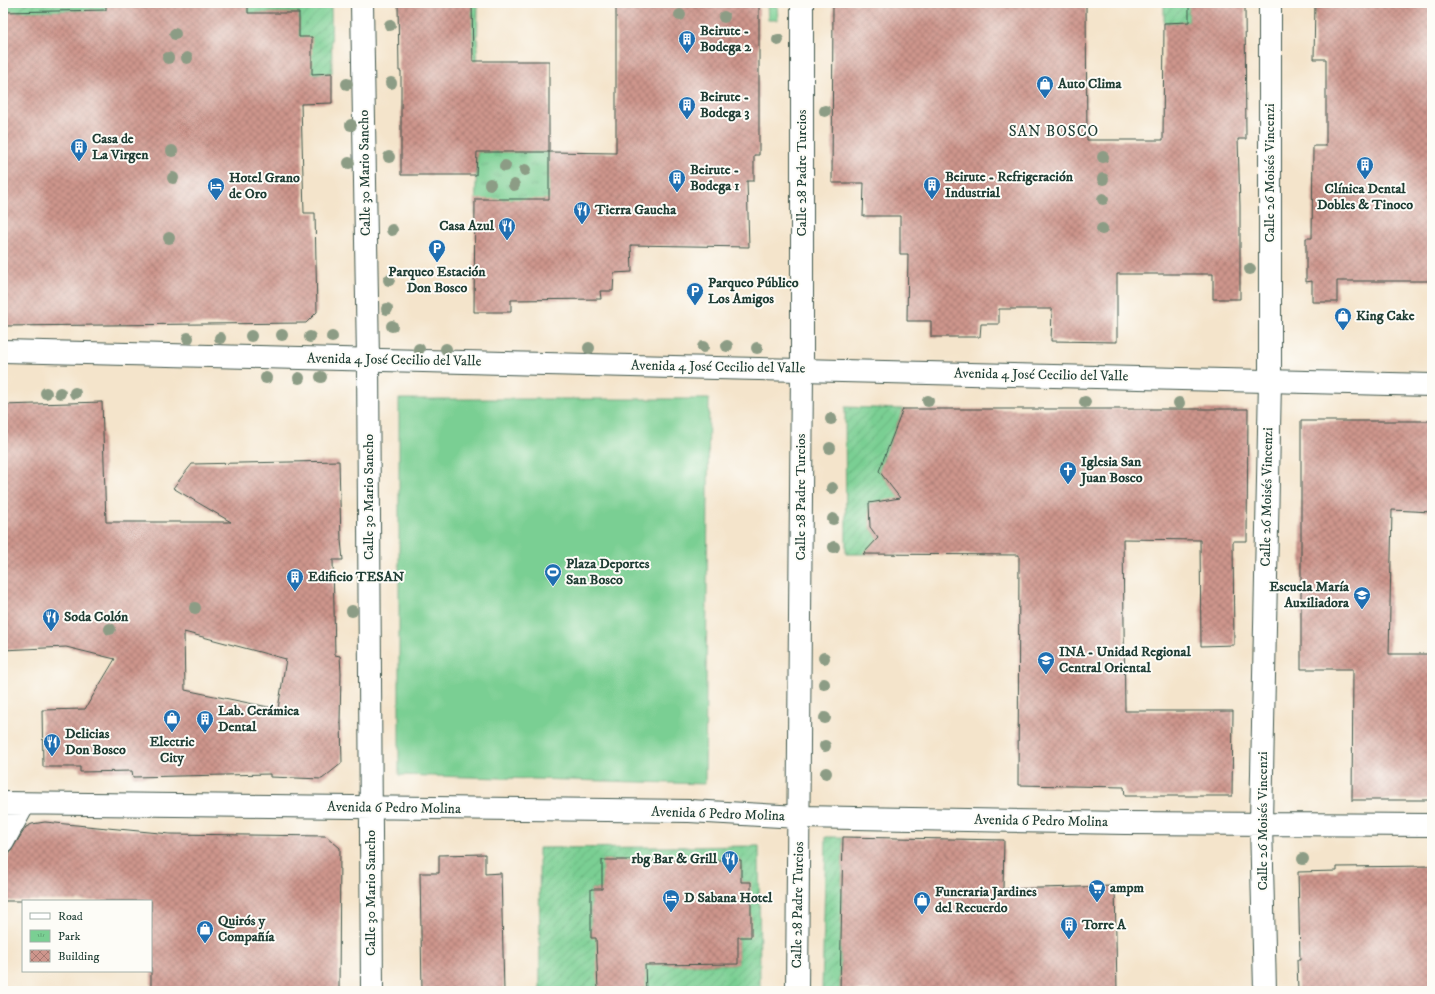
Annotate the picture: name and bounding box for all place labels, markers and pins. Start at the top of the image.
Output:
place label: Beirute - Bodega 2 [700,22,752,56]
building icon: Beirute - Bodega 2 [677,29,697,54]
shop icon: Auto Clima [1035,74,1055,99]
place label: Auto Clima [1057,75,1123,93]
place label: Beirute - Bodega 3 [700,88,749,122]
building icon: Beirute - Bodega 3 [677,95,697,120]
place label: Casa de La Virgen [92,130,149,164]
building icon: Casa de La Virgen [69,137,89,162]
building icon: Clínica Dental Dobles & Tinoco [1355,155,1375,180]
place label: Beirute - Bodega 1 [690,161,739,195]
building icon: Beirute - Bodega 1 [667,168,687,193]
place label: Beirute - Refrigeración Industrial [945,168,1074,202]
place label: Hotel Grano de Oro [229,169,300,203]
building icon: Beirute - Refrigeración Industrial [922,175,942,200]
hotel icon: Hotel Grano de Oro [206,176,226,201]
place label: Clínica Dental Dobles & Tinoco [1317,180,1413,214]
restaurant icon: Tierra Gaucha [572,200,592,225]
place label: Tierra Gaucha [594,201,677,219]
restaurant icon: Casa Azul [497,216,517,241]
place label: Casa Azul [439,217,495,235]
parking icon: Parqueo Estación Don Bosco [427,238,447,263]
place label: Parqueo Estación Don Bosco [388,263,486,297]
place label: Parqueo Público Los Amigos [708,274,799,308]
parking icon: Parqueo Público Los Amigos [685,281,705,306]
shop icon: King Cake [1333,306,1353,331]
place label: King Cake [1356,307,1415,325]
place label: Iglesia San Juan Bosco [1079,453,1143,487]
church icon: Iglesia San Juan Bosco [1058,460,1078,485]
place label: Plaza Deportes San Bosco [566,555,650,589]
sports icon: Plaza Deportes San Bosco [543,562,563,587]
building icon: Edificio TESAN [285,567,305,592]
place label: Edificio TESAN [308,568,405,586]
place label: Escuela María Auxiliadora [1269,578,1350,612]
school or university icon: Escuela María Auxiliadora [1352,585,1372,610]
restaurant icon: Soda Colón [41,607,61,632]
place label: Soda Colón [64,608,129,626]
place label: INA - Unidad Regional Central Oriental [1059,643,1191,677]
school or university icon: INA - Unidad Regional Central Oriental [1036,650,1056,675]
place label: Lab. Cerámica Dental [218,702,300,736]
shop icon: Electric City [162,708,182,733]
building icon: Lab. Cerámica Dental [195,709,215,734]
place label: Delicias Don Bosco [65,725,126,759]
restaurant icon: Delicias Don Bosco [42,732,62,757]
place label: Electric City [149,733,195,767]
restaurant icon: rbg Bar & Grill [720,849,740,874]
place label: rbg Bar & Grill [632,850,718,868]
supermarket icon: ampm [1087,878,1107,903]
place label: ampm [1110,879,1144,897]
place label: Funeraria Jardines del Recuerdo [935,883,1037,917]
hotel icon: D Sabana Hotel [661,888,681,913]
place label: D Sabana Hotel [684,889,773,907]
shop icon: Funeraria Jardines del Recuerdo [912,890,932,915]
place label: Quirós y Compañía [218,912,276,946]
building icon: Torre A [1059,915,1079,940]
place label: Torre A [1081,916,1127,934]
shop icon: Quirós y Compañía [195,919,215,944]

